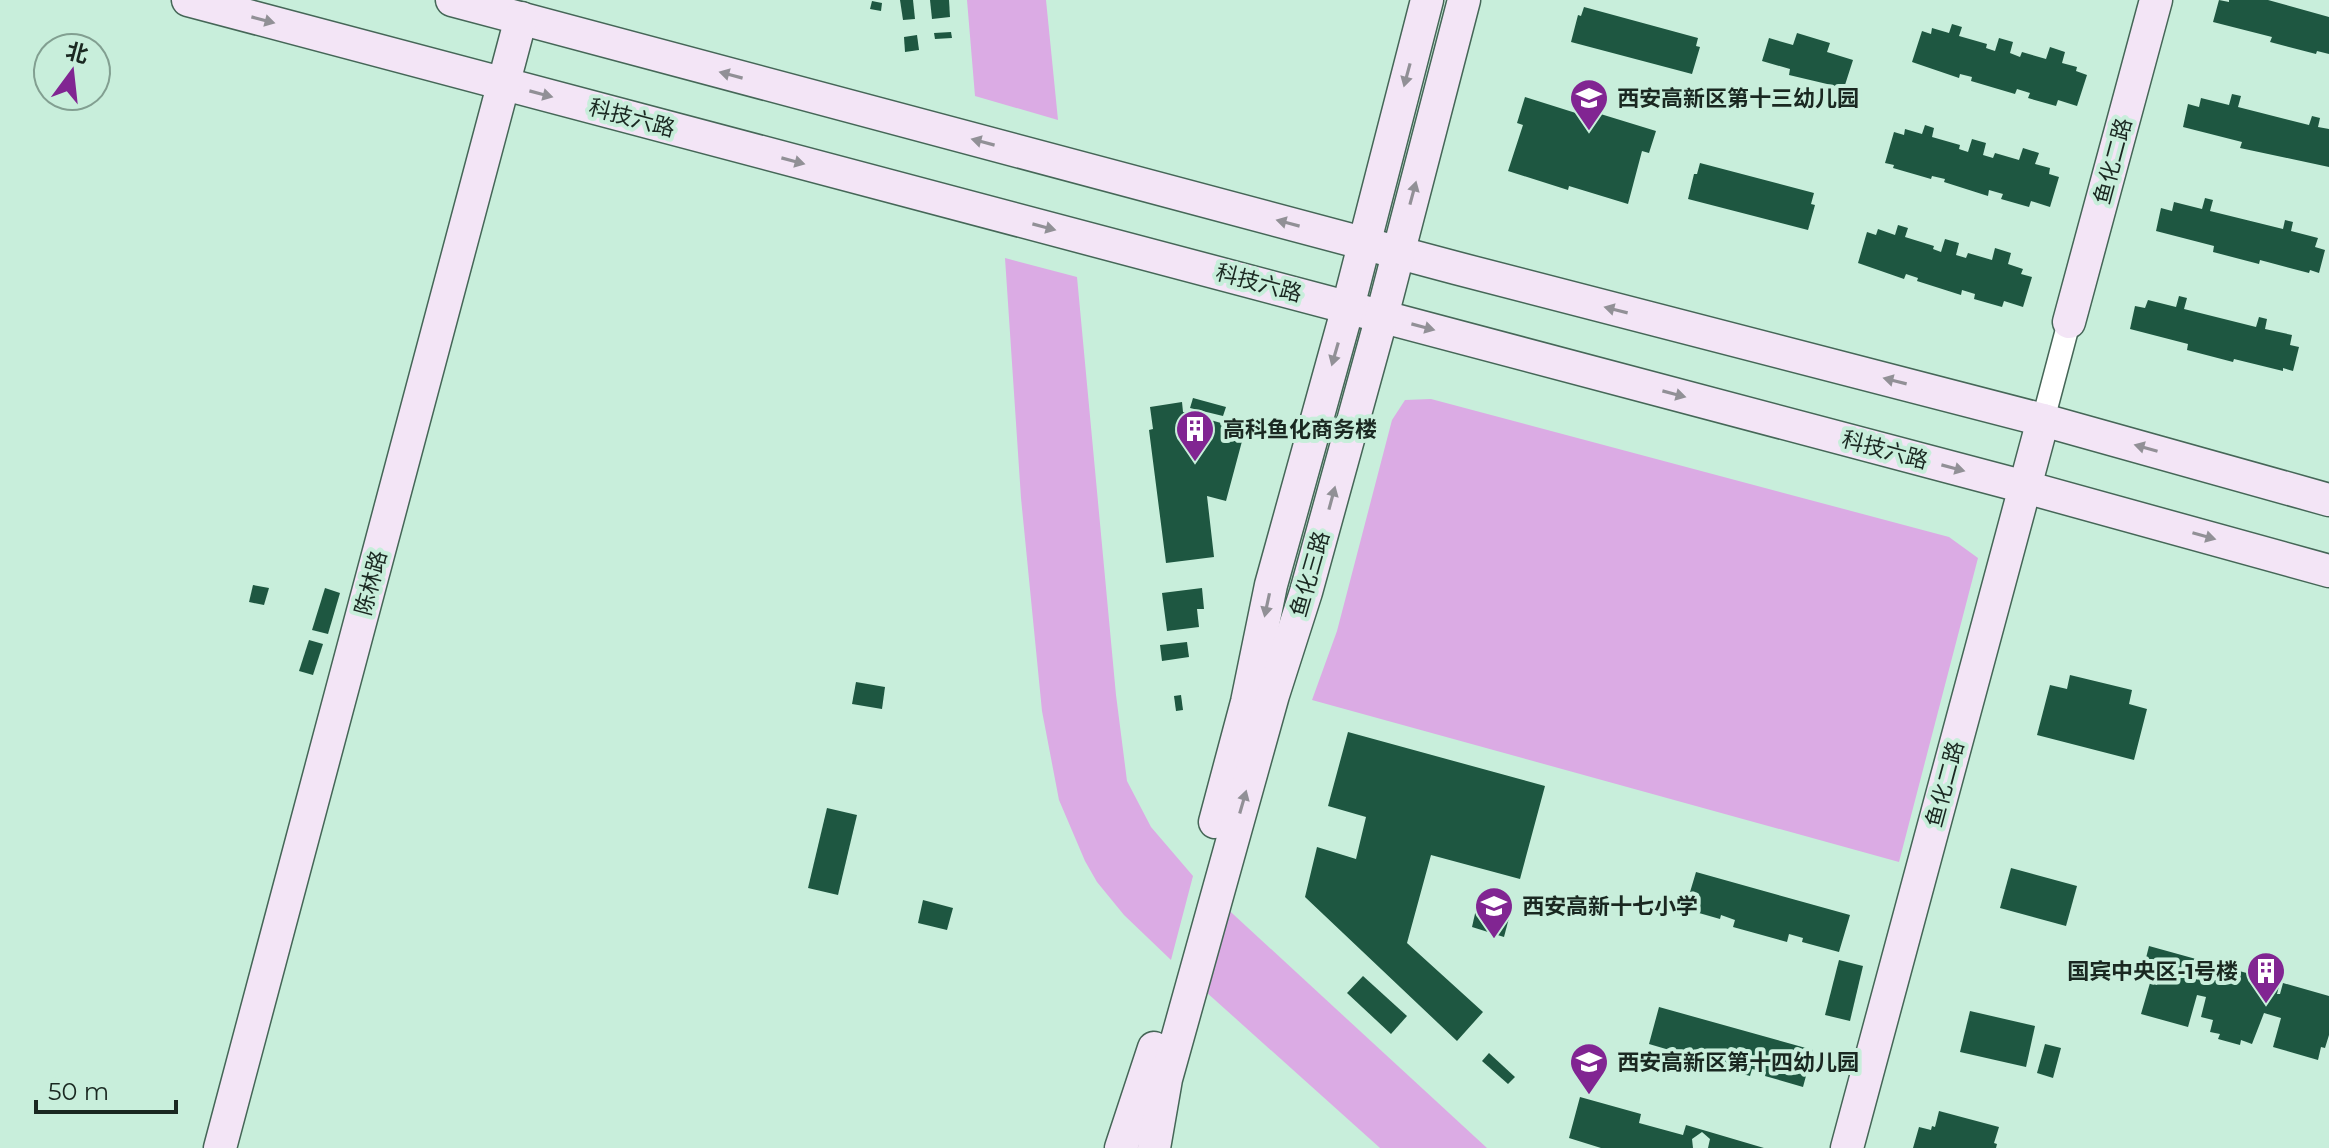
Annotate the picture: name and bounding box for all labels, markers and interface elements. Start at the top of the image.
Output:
one-way arrow [250,15,275,27]
north arrow [32,32,112,112]
text: 北 [63,37,91,69]
one-way arrow [1401,63,1413,88]
one-way arrow [719,68,744,80]
school or university icon: 西安高新区第十三幼儿园 [1568,77,1610,132]
place label: 西安高新区第十三幼儿园 [1617,85,1859,112]
one-way arrow [529,89,554,101]
street label: 科技六路 [586,94,678,142]
street label: 鱼化二路 [2089,115,2137,207]
one-way arrow [970,135,995,147]
one-way arrow [780,155,805,167]
one-way arrow [1407,180,1420,204]
one-way arrow [1275,216,1299,229]
one-way arrow [1032,221,1057,233]
street label: 科技六路 [1213,259,1305,307]
one-way arrow [1603,303,1628,315]
one-way arrow [1411,322,1436,334]
one-way arrow [1328,342,1340,367]
one-way arrow [1882,375,1907,387]
one-way arrow [1662,388,1687,400]
building icon: 高科鱼化商务楼 [1174,408,1216,463]
place label: 高科鱼化商务楼 [1223,416,1377,443]
street label: 科技六路 [1839,426,1931,474]
one-way arrow [2134,442,2159,454]
one-way arrow [1940,462,1965,474]
one-way arrow [1326,486,1339,510]
street label: 鱼化三路 [1285,528,1335,620]
one-way arrow [2191,531,2216,543]
street label: 陈林路 [349,548,393,618]
one-way arrow [1260,593,1273,618]
street label: 鱼化二路 [1921,738,1969,830]
one-way arrow [1238,789,1250,814]
school or university icon: 西安高新十七小学 [1473,885,1515,940]
place label: 西安高新十七小学 [1522,893,1698,920]
building icon: 国宾中央区-1号楼 [2245,950,2287,1005]
place label: 国宾中央区-1号楼 [2067,958,2238,985]
school or university icon: 西安高新区第十四幼儿园 [1568,1041,1610,1096]
place label: 西安高新区第十四幼儿园 [1617,1049,1859,1076]
scale bar [36,1064,176,1114]
text: 50 m [48,1077,109,1106]

